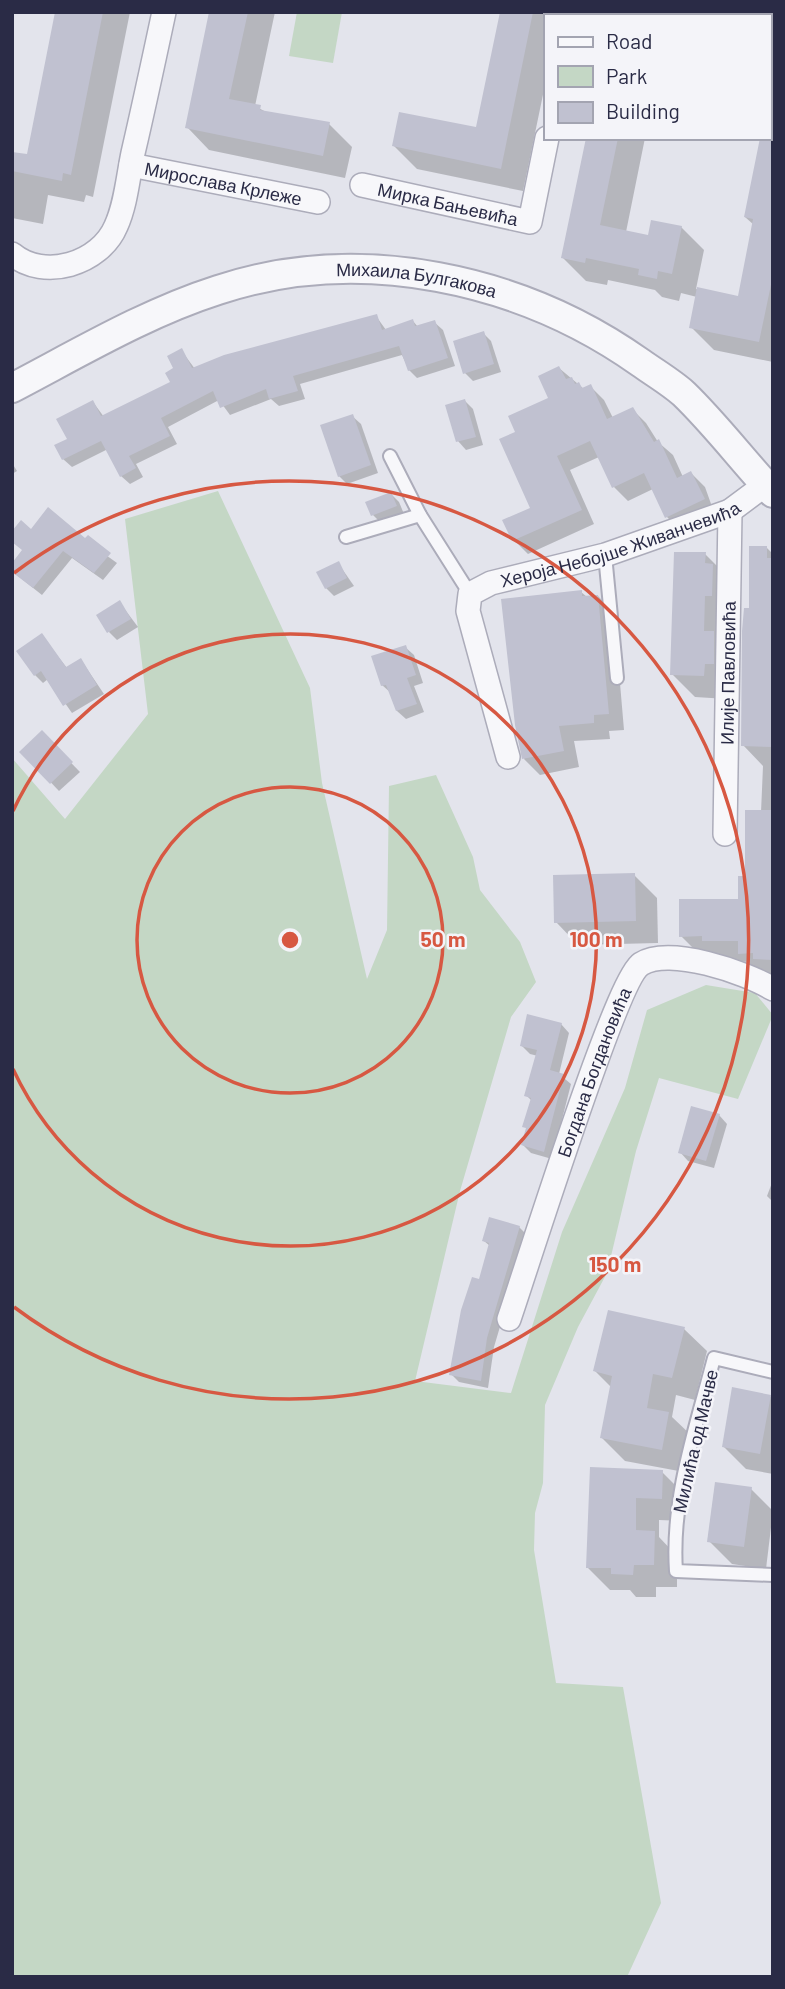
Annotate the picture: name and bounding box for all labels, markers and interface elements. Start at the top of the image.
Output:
legend [544,14,771,140]
text: Road [606,28,652,53]
text: Park [606,63,647,88]
text: Building [606,98,680,123]
street label: Мирослава Крлеже [143,157,304,210]
street label: Мирка Бањевића [376,178,521,230]
street label: Михаила Булгакова [336,258,500,302]
street label: Хероја Небојше Живанчевића [498,496,745,591]
street label: Илије Павловића [715,600,740,745]
text: 50 m [420,926,466,951]
text: 100 m [569,926,623,951]
centre of rings [278,928,302,952]
street label: Богдана Богдановића [552,983,636,1160]
text: 150 m [589,1251,641,1276]
street label: Милића од Мачве [668,1367,722,1515]

